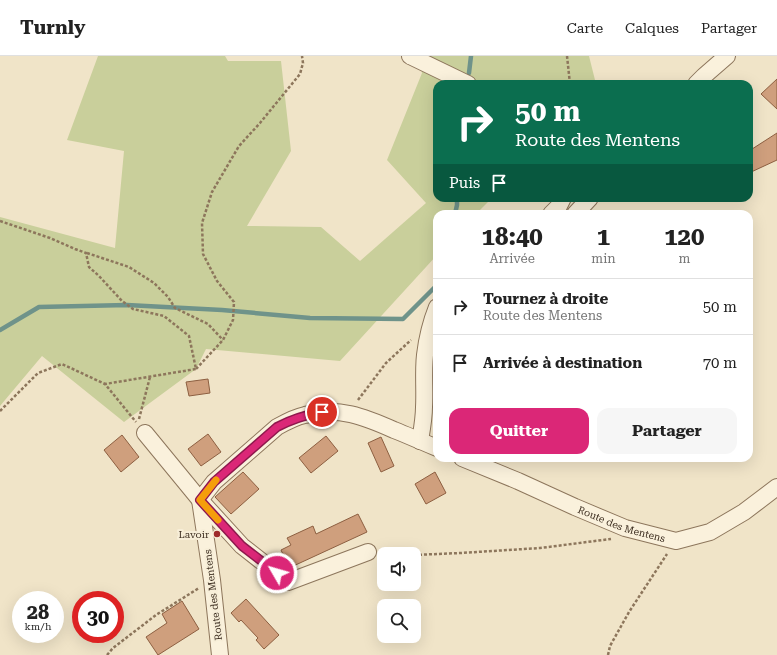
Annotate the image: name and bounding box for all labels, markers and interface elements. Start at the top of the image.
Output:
text: Turnly [20,16,85,39]
text: Carte [567,20,603,36]
text: Calques [625,20,679,36]
text: Partager [701,20,757,36]
text: 50 m [515,95,580,128]
icon: right [449,96,501,148]
text: Route des Mentens [515,129,680,150]
icon: arrive [488,172,510,194]
text: Puis [449,174,480,192]
text: 18:40 [482,223,543,251]
text: 1 [597,223,610,251]
text: 120 [664,223,705,251]
text: Arrivée [489,251,535,266]
text: min [591,251,616,266]
text: m [678,251,690,266]
text: Tournez à droite [483,290,608,308]
icon: right [449,296,471,318]
text: 50 m [703,298,737,316]
text: Route des Mentens [483,308,602,323]
icon: arrive [449,352,471,374]
text: Arrivée à destination [483,354,642,372]
text: 70 m [703,354,737,372]
pin [305,395,339,429]
icon: arrive [311,401,333,423]
button: Quitter [449,408,589,454]
button: Partager [597,408,737,454]
street label: Route des Mentens [576,503,667,544]
place label: Lavoir [179,529,209,540]
marker: Lavoir [212,529,222,539]
map controls [377,547,421,643]
button: sound [377,547,421,591]
street label: Route des Mentens [202,549,224,641]
position arrow [256,552,298,594]
speed limit sign: 30 [72,591,124,643]
button: search [377,599,421,643]
text: 28 [27,600,49,624]
text: km/h [25,621,51,632]

